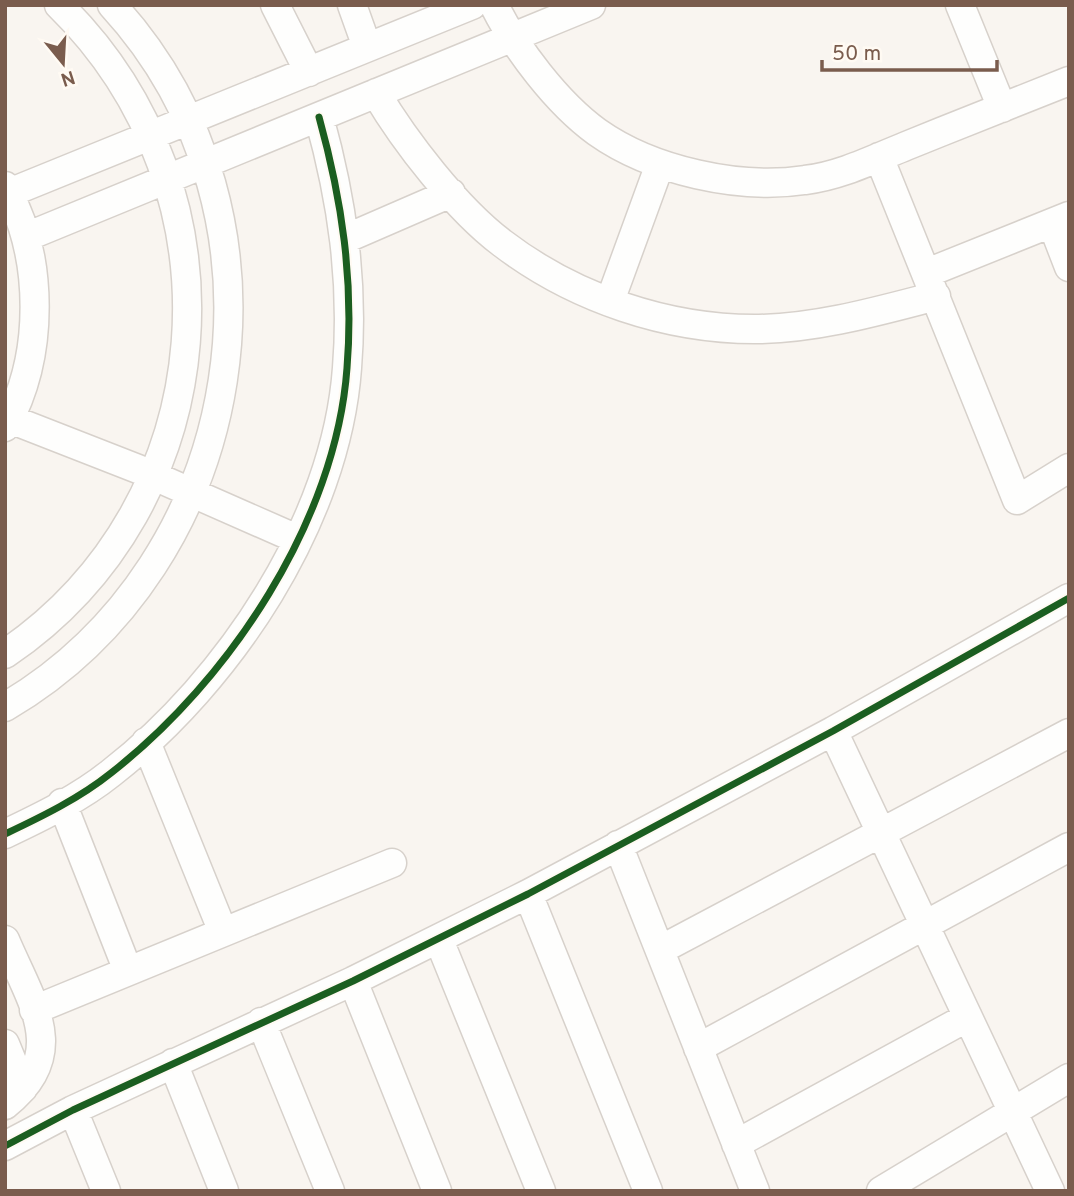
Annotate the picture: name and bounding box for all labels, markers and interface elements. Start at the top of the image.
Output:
north arrow [28,28,98,98]
scale bar [822,28,997,72]
text: 50 m [832,41,881,68]
text: N [57,64,78,91]

